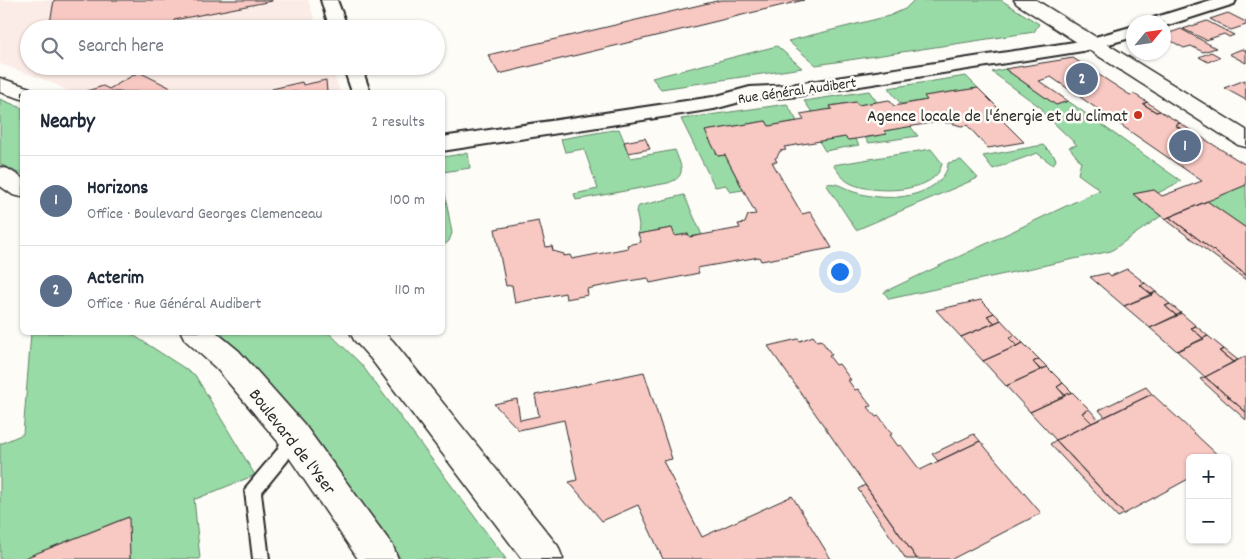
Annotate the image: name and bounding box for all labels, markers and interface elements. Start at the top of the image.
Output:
north arrow [1126,15,1171,60]
search box [20,20,445,75]
icon: search [38,34,66,62]
text: Search here [78,34,164,61]
pin: 2 [1066,60,1098,98]
street label: Rue Général Audibert [737,73,858,111]
place label: Agence locale de l'énergie et du climat [867,105,1128,130]
text: Nearby [40,108,95,138]
marker: Agence locale de l'énergie et du climat [1132,109,1144,121]
text: 2 results [371,111,425,134]
pin: 1 [1169,127,1201,165]
text: Horizons [87,176,148,203]
text: 1 [54,189,58,212]
text: 100 m [389,189,425,212]
text: Office · Boulevard Georges Clemenceau [87,203,322,226]
your location [827,259,853,285]
text: Acterim [87,266,144,293]
text: 2 [53,279,60,302]
text: 110 m [395,279,425,302]
text: Office · Rue Général Audibert [87,293,261,316]
street label: Boulevard de l'Yser [242,384,341,501]
map controls [1186,454,1231,544]
button: + [1186,454,1231,499]
button: − [1186,499,1231,544]

